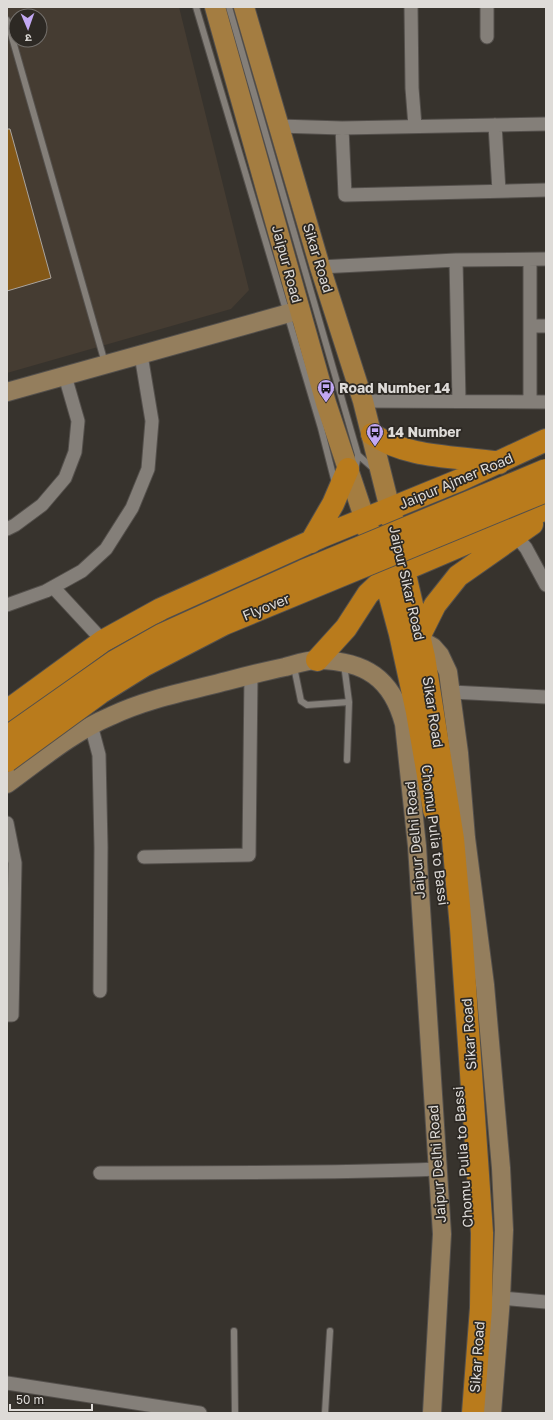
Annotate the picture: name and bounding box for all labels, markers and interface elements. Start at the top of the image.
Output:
north arrow [8,8,48,48]
text: उ [24,32,32,45]
street label: Sikar Road [300,221,337,295]
street label: Jaipur Road [269,223,306,305]
bus stop icon: Road Number 14 [316,378,336,403]
place label: Road Number 14 [339,379,450,396]
bus stop icon: 14 Number [365,422,385,447]
place label: 14 Number [388,423,462,440]
street label: Jaipur Ajmer Road [396,449,515,512]
street label: Jaipur Sikar Road [386,524,429,642]
street label: Flyover [240,589,292,624]
street label: Sikar Road [419,675,447,749]
street label: Chomu Pulia to Bassi [418,764,453,906]
street label: Jaipur Delhi Road [401,781,428,900]
street label: Sikar Road [458,998,479,1070]
street label: Chomu Pulia to Bassi [449,1086,476,1228]
street label: Jaipur Delhi Road [424,1105,449,1224]
street label: Sikar Road [466,1321,487,1393]
scale bar [10,1386,92,1412]
text: 50 m [16,1392,44,1407]

